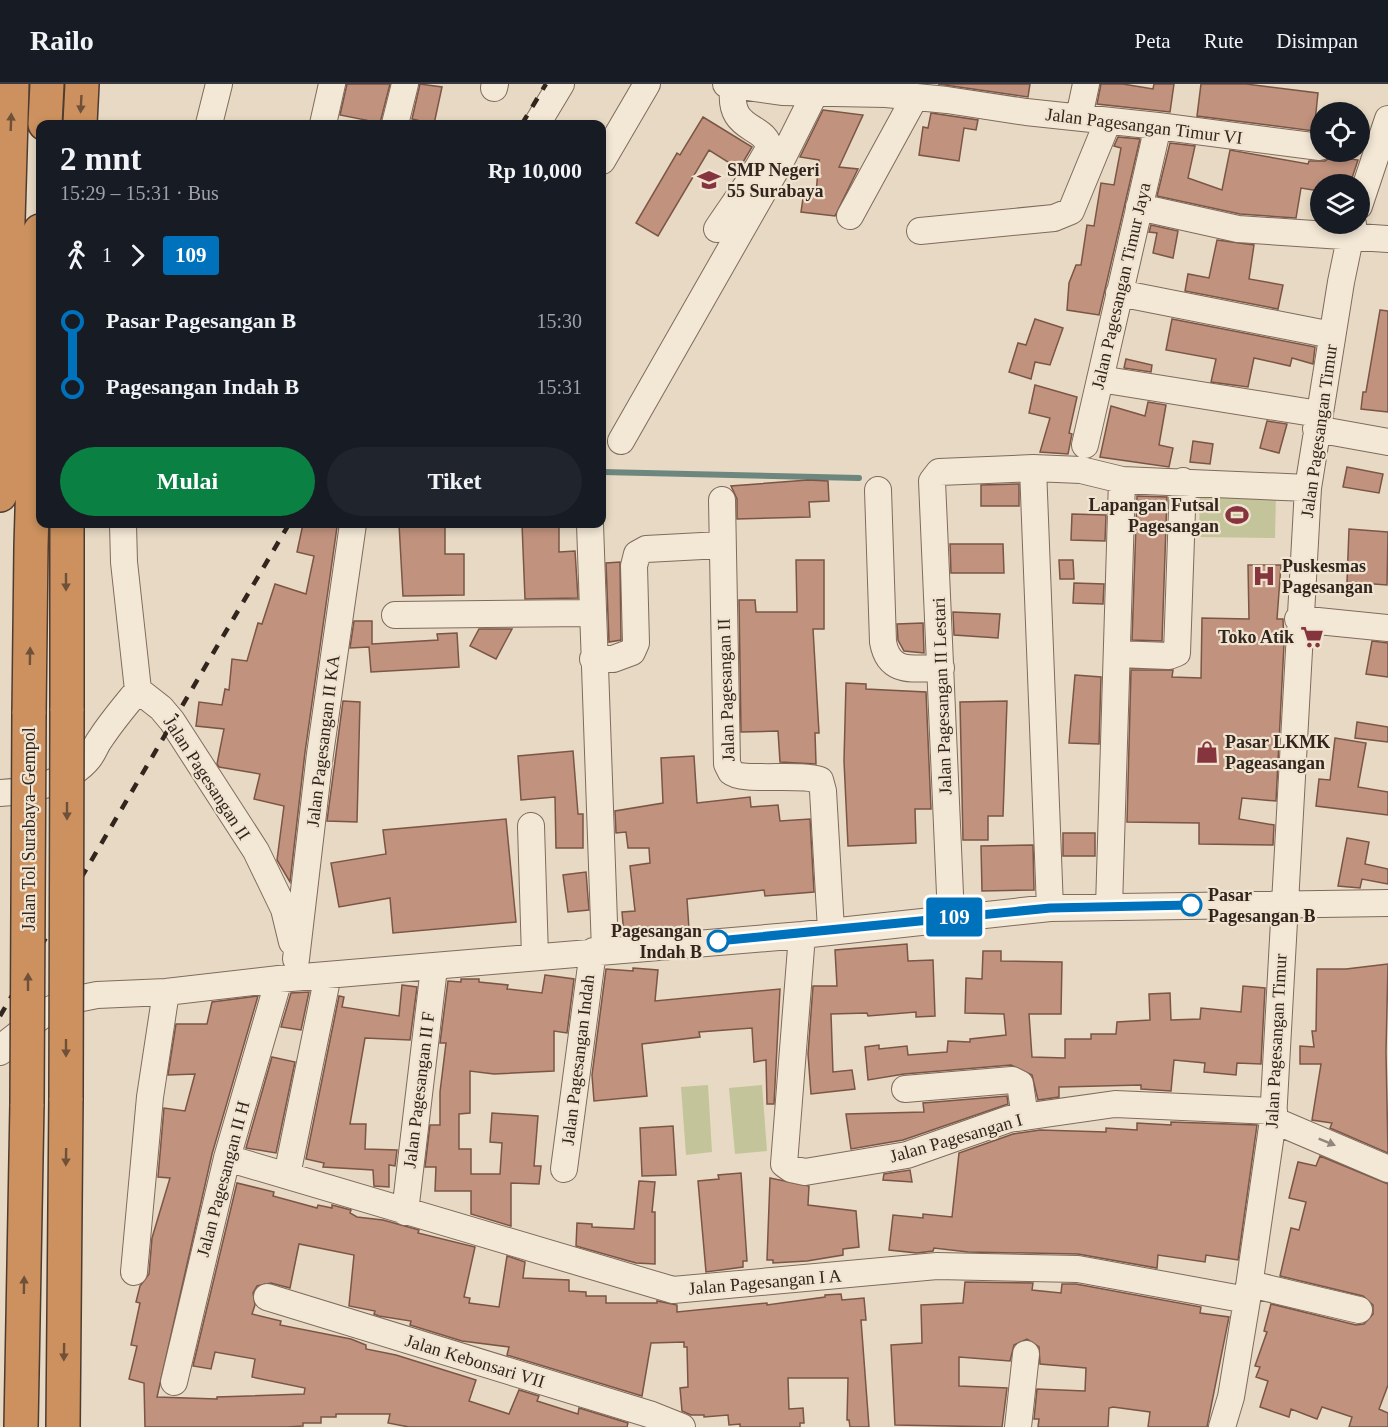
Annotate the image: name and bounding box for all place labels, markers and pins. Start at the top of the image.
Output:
place label: SMP Negeri 55 Surabaya [727,160,824,201]
school or university icon: SMP Negeri 55 Surabaya [696,167,722,193]
place label: Lapangan Futsal Pagesangan [1088,495,1219,536]
sports icon: Lapangan Futsal Pagesangan [1224,502,1250,528]
place label: Puskesmas Pagesangan [1282,556,1373,597]
hospital icon: Puskesmas Pagesangan [1251,563,1277,589]
supermarket icon: Toko Atik [1299,624,1325,650]
place label: Toko Atik [1218,627,1294,647]
place label: Pasar LKMK Pageasangan [1225,732,1330,773]
shop icon: Pasar LKMK Pageasangan [1194,739,1220,765]
place label: Pasar Pagesangan B [1208,885,1316,926]
marker: Pasar Pagesangan B [1180,894,1202,916]
place label: Pagesangan Indah B [611,921,702,962]
marker: Pagesangan Indah B [707,930,729,952]

